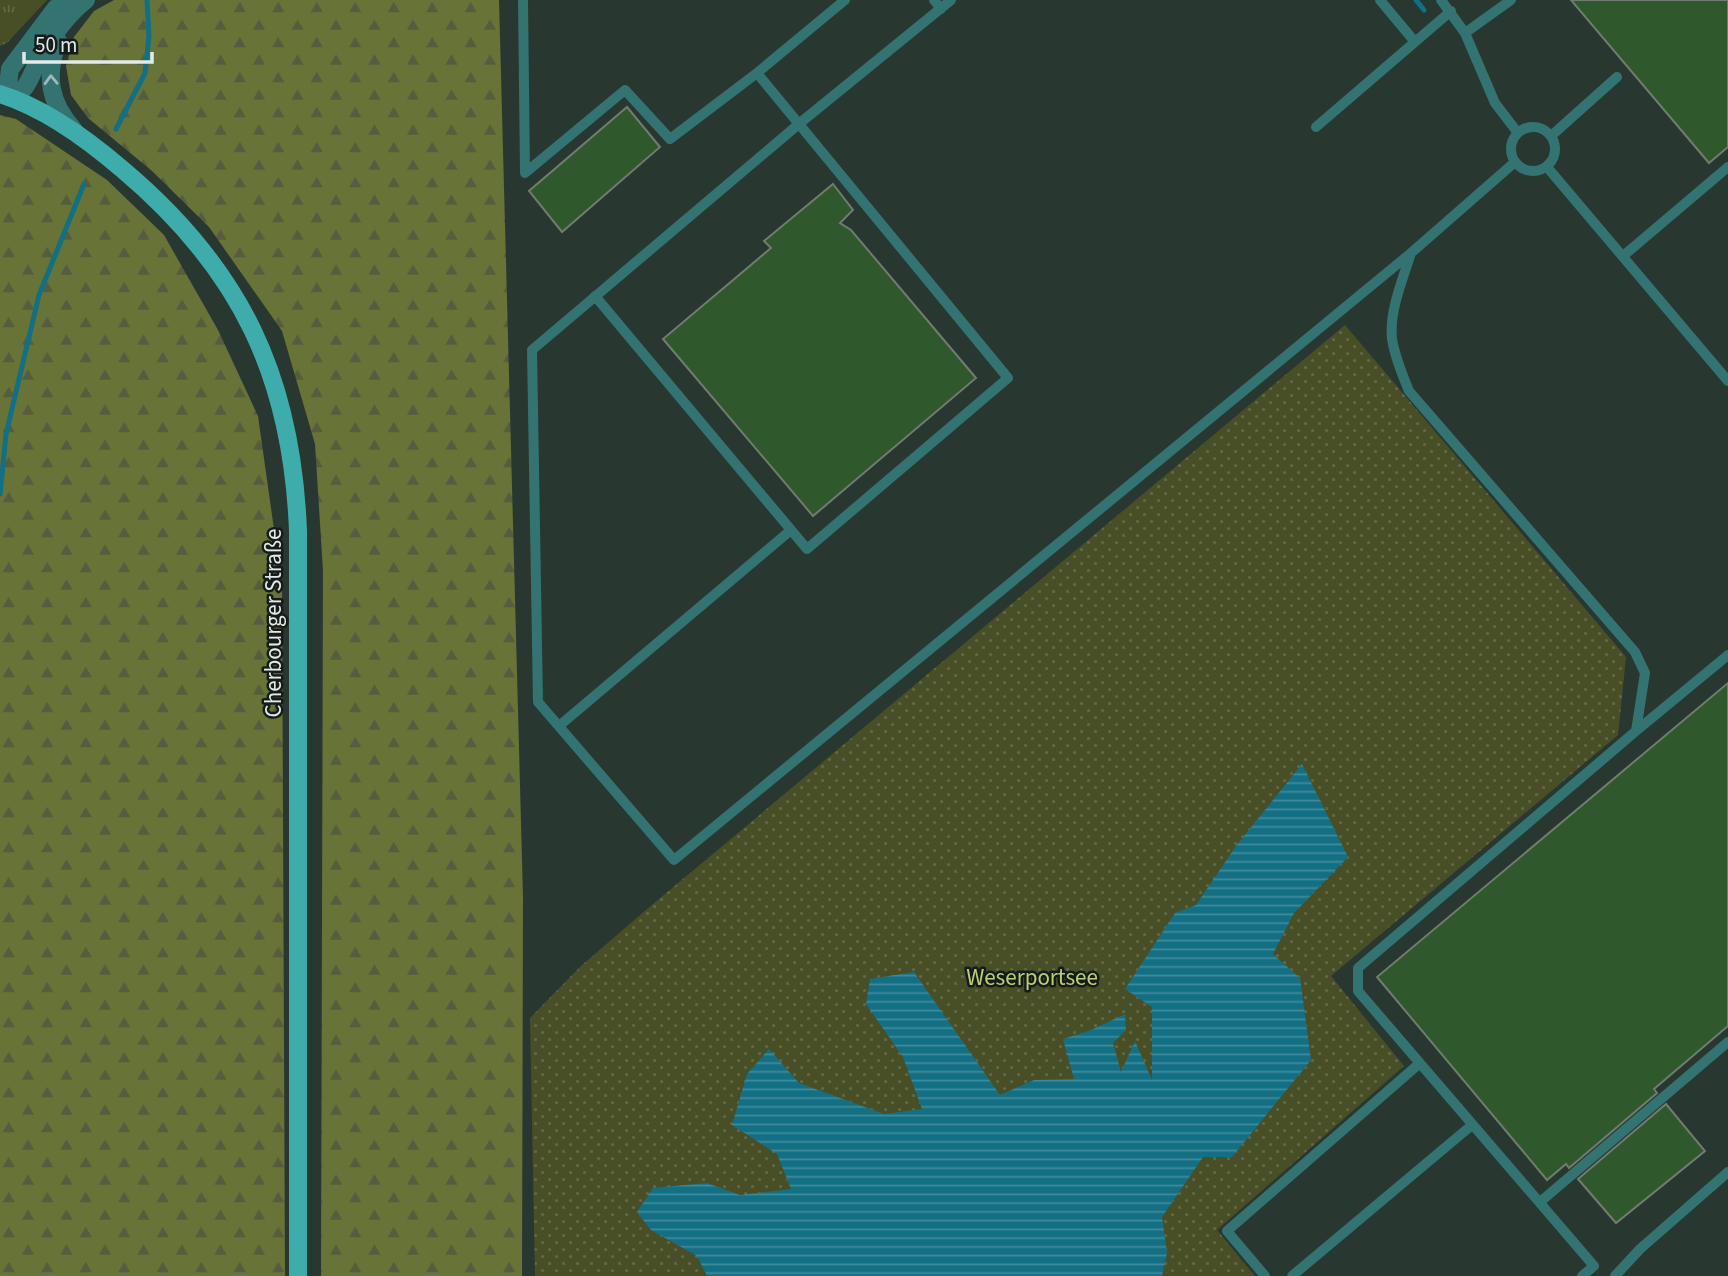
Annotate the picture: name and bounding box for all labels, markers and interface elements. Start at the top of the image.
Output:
scale bar [24,21,152,65]
text: 50 m [35,30,77,60]
one-way arrow [43,74,58,85]
street label: Cherbourger Straße [257,529,290,717]
park label: Weserportsee [966,961,1098,994]

